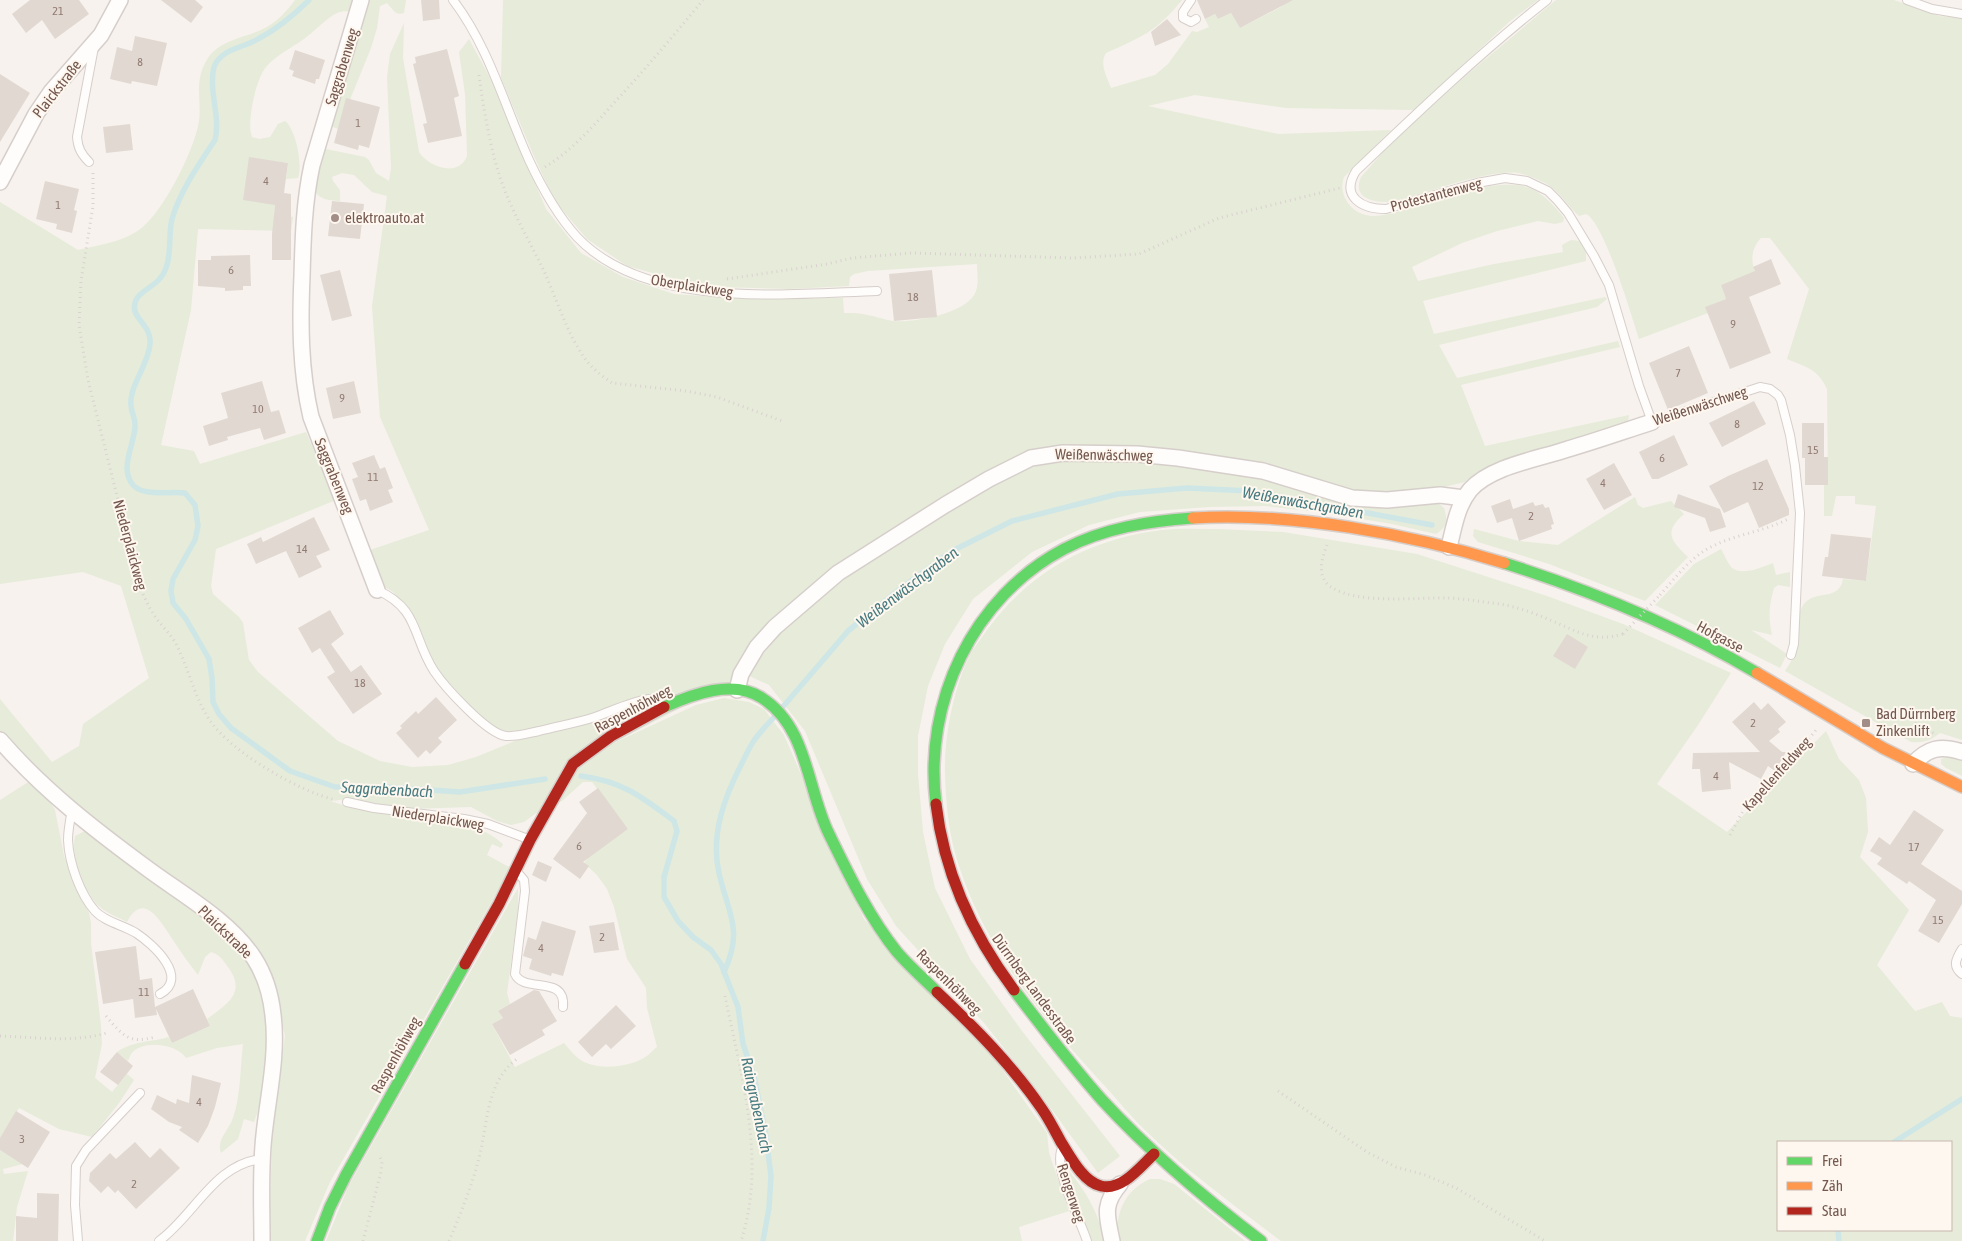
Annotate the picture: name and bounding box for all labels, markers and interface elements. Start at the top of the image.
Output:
house number: 21 [52,4,64,18]
street label: Saggrabenweg [322,25,362,108]
house number: 8 [137,55,143,69]
street label: Plaickstraße [29,56,84,121]
house number: 1 [355,116,361,130]
house number: 4 [263,174,269,188]
street label: Protestantenweg [1388,174,1484,215]
house number: 1 [55,198,61,212]
place label: elektroauto.at [345,209,424,226]
marker: elektroauto.at [329,212,341,224]
house number: 6 [228,263,234,277]
street label: Oberplaickweg [650,271,735,300]
house number: 18 [907,290,919,304]
house number: 9 [1730,317,1736,331]
house number: 7 [1675,366,1681,380]
street label: Weißenwäschweg [1651,382,1749,429]
house number: 9 [339,391,345,405]
house number: 10 [252,402,264,416]
house number: 8 [1734,417,1740,431]
street label: Saggrabenweg [312,435,358,517]
house number: 15 [1807,443,1819,457]
street label: Weißenwäschweg [1055,445,1154,464]
house number: 6 [1659,451,1665,465]
house number: 11 [367,470,379,484]
house number: 4 [1600,476,1606,490]
house number: 12 [1752,479,1764,493]
water label: Weißenwäschgraben [1241,482,1365,523]
street label: Niederplaickweg [110,498,151,593]
house number: 2 [1528,509,1534,523]
house number: 14 [296,542,308,556]
water label: Weißenwäschgraben [853,543,962,632]
street label: Hofgasse [1694,617,1747,656]
house number: 18 [354,676,366,690]
street label: Raspenhöhweg [591,681,675,736]
place label: Bad Dürrnberg Zinkenlift [1876,705,1956,739]
house number: 2 [1750,716,1756,730]
marker: Bad Dürrnberg Zinkenlift [1860,717,1872,729]
street label: Kapellenfeldweg [1739,733,1815,814]
house number: 4 [1713,769,1719,783]
water label: Saggrabenbach [340,778,434,801]
street label: Niederplaickweg [391,802,486,833]
house number: 6 [576,839,582,853]
house number: 17 [1908,840,1920,854]
street label: Plaickstraße [195,902,256,962]
house number: 15 [1932,913,1944,927]
house number: 2 [599,930,605,944]
street label: Dürrnberg Landesstraße [989,930,1080,1047]
house number: 4 [538,941,544,955]
street label: Raspenhöhweg [913,946,986,1018]
house number: 11 [138,985,150,999]
street label: Raspenhöhweg [368,1013,424,1096]
water label: Raingrabenbach [737,1055,776,1155]
house number: 4 [196,1095,202,1109]
house number: 3 [19,1132,25,1146]
legend [1777,1141,1952,1231]
text: Frei [1822,1152,1842,1169]
street label: Rengerweg [1054,1161,1089,1225]
house number: 2 [131,1177,137,1191]
text: Zäh [1822,1177,1843,1194]
text: Stau [1822,1202,1847,1219]

